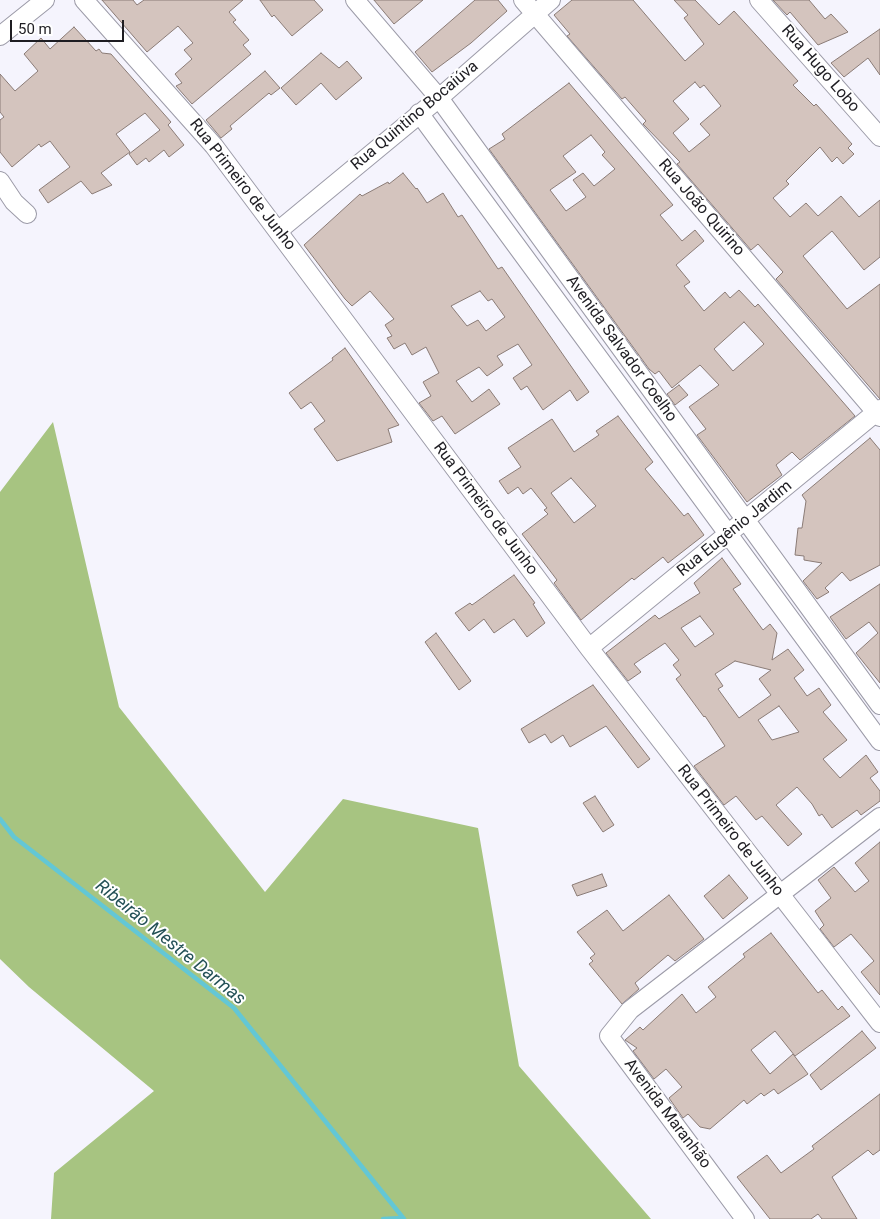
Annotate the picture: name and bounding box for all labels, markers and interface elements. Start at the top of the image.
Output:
scale bar [12,10,126,42]
text: 50 m [18,20,52,38]
street label: Rua Hugo Lobo [777,21,863,117]
street label: Rua Quintino Bocaiúva [347,57,483,175]
street label: Rua Primeiro de Junho [185,115,299,255]
street label: Rua João Quirino [654,156,748,260]
street label: Avenida Salvador Coelho [561,272,681,426]
street label: Rua Primeiro de Junho [429,439,541,579]
street label: Rua Eugênio Jardim [674,477,796,581]
street label: Rua Primeiro de Junho [673,761,787,901]
water label: Ribeirão Mestre Darmas [91,876,249,1010]
street label: Avenida Maranhão [619,1055,715,1173]

